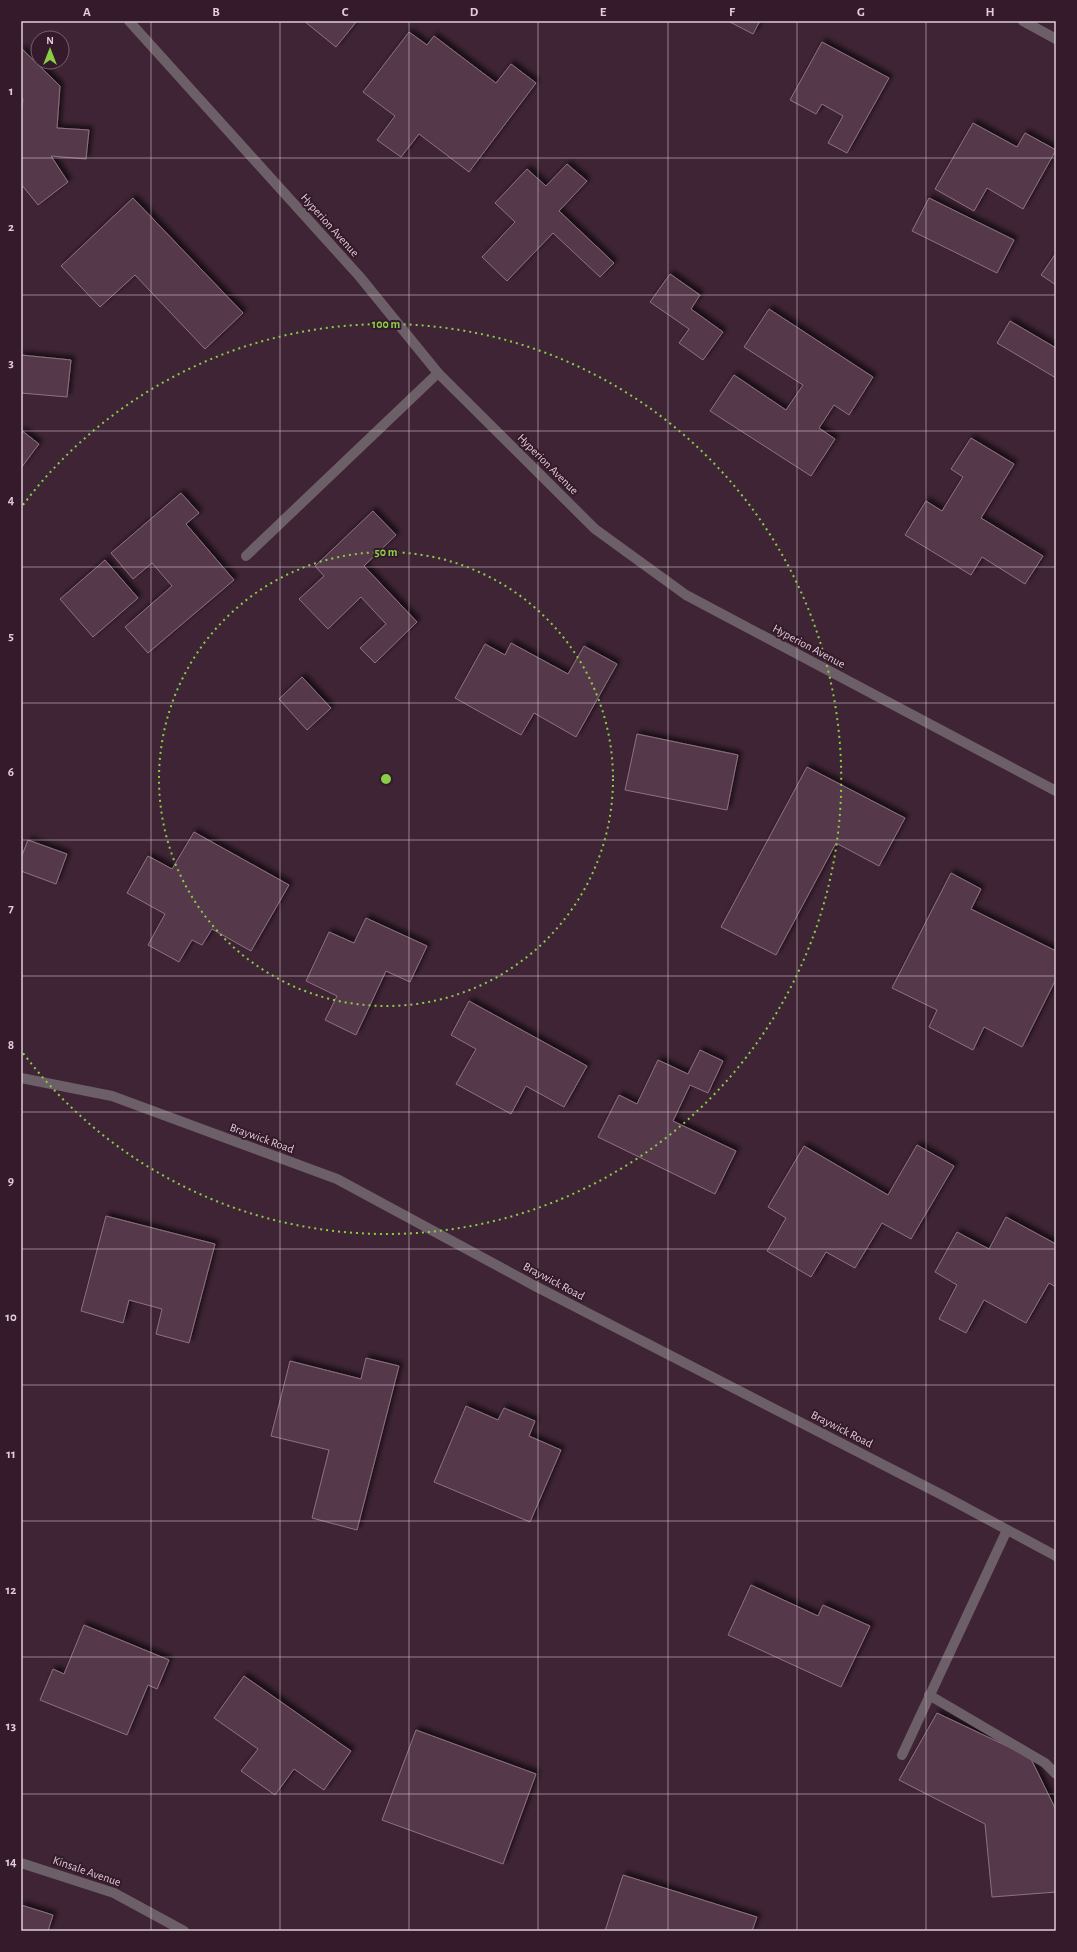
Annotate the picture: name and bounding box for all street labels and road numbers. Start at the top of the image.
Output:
street label: Hyperion Avenue [298,191,361,260]
street label: Hyperion Avenue [515,431,581,497]
street label: Hyperion Avenue [770,622,847,671]
street label: Braywick Road [228,1121,296,1156]
street label: Braywick Road [521,1260,587,1303]
street label: Braywick Road [809,1408,875,1451]
street label: Kinsale Avenue [51,1854,123,1888]

